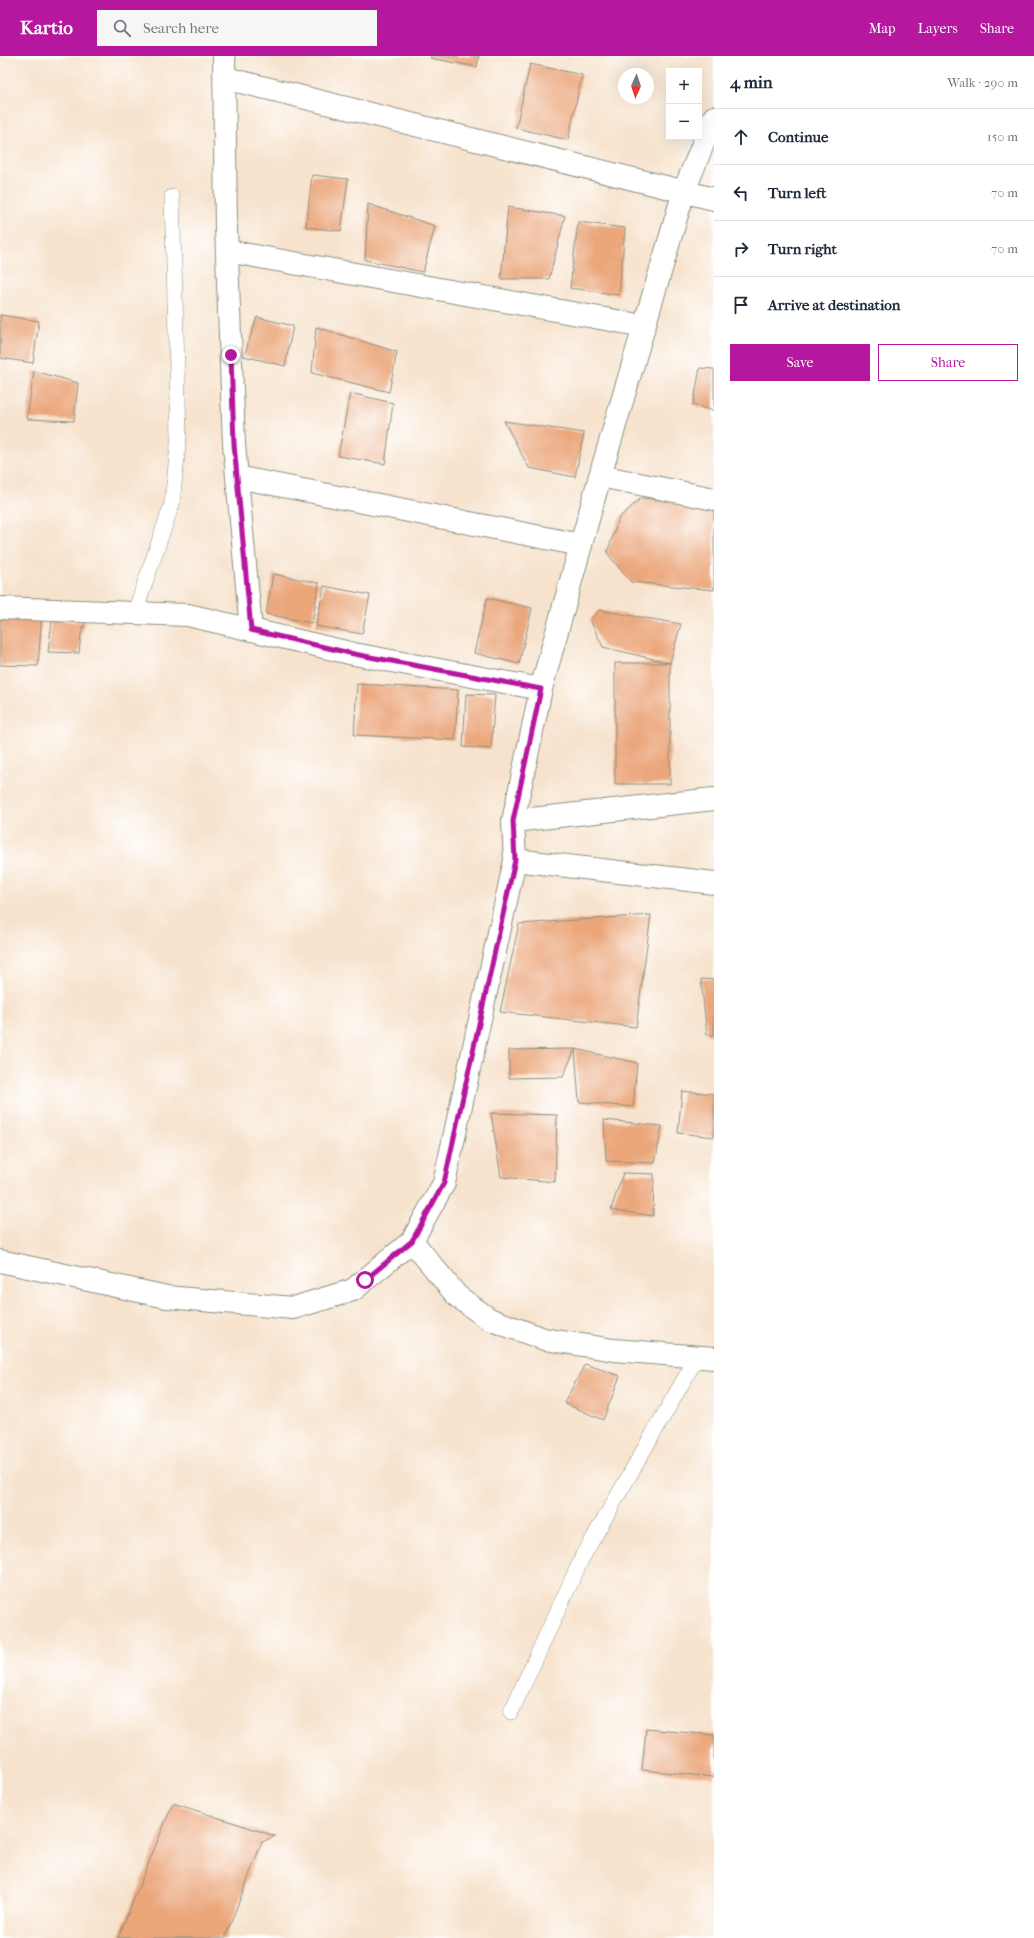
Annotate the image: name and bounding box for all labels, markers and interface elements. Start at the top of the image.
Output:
search box [97,10,377,46]
text: Kartio [20,17,73,39]
icon: search [111,17,133,39]
text: Search here [143,19,219,37]
text: Map [869,20,896,37]
text: Layers [918,20,958,37]
text: Share [980,20,1014,37]
north arrow [618,68,654,104]
map controls [666,68,702,140]
button: + [666,68,702,104]
text: 4 min [730,72,773,92]
text: Walk · 290 m [947,75,1018,90]
button: − [666,104,702,140]
icon: ahead [730,126,752,148]
text: Continue [768,128,828,146]
text: 150 m [987,129,1018,144]
icon: left [730,182,752,204]
text: Turn left [768,184,826,202]
text: 70 m [991,185,1018,200]
icon: right [730,238,752,260]
text: Turn right [768,240,837,258]
text: 70 m [991,241,1018,256]
icon: arrive [730,294,752,316]
text: Arrive at destination [768,296,900,314]
button: Save [730,344,870,381]
button: Share [878,344,1018,381]
route end [222,346,240,364]
route start [356,1271,374,1289]

